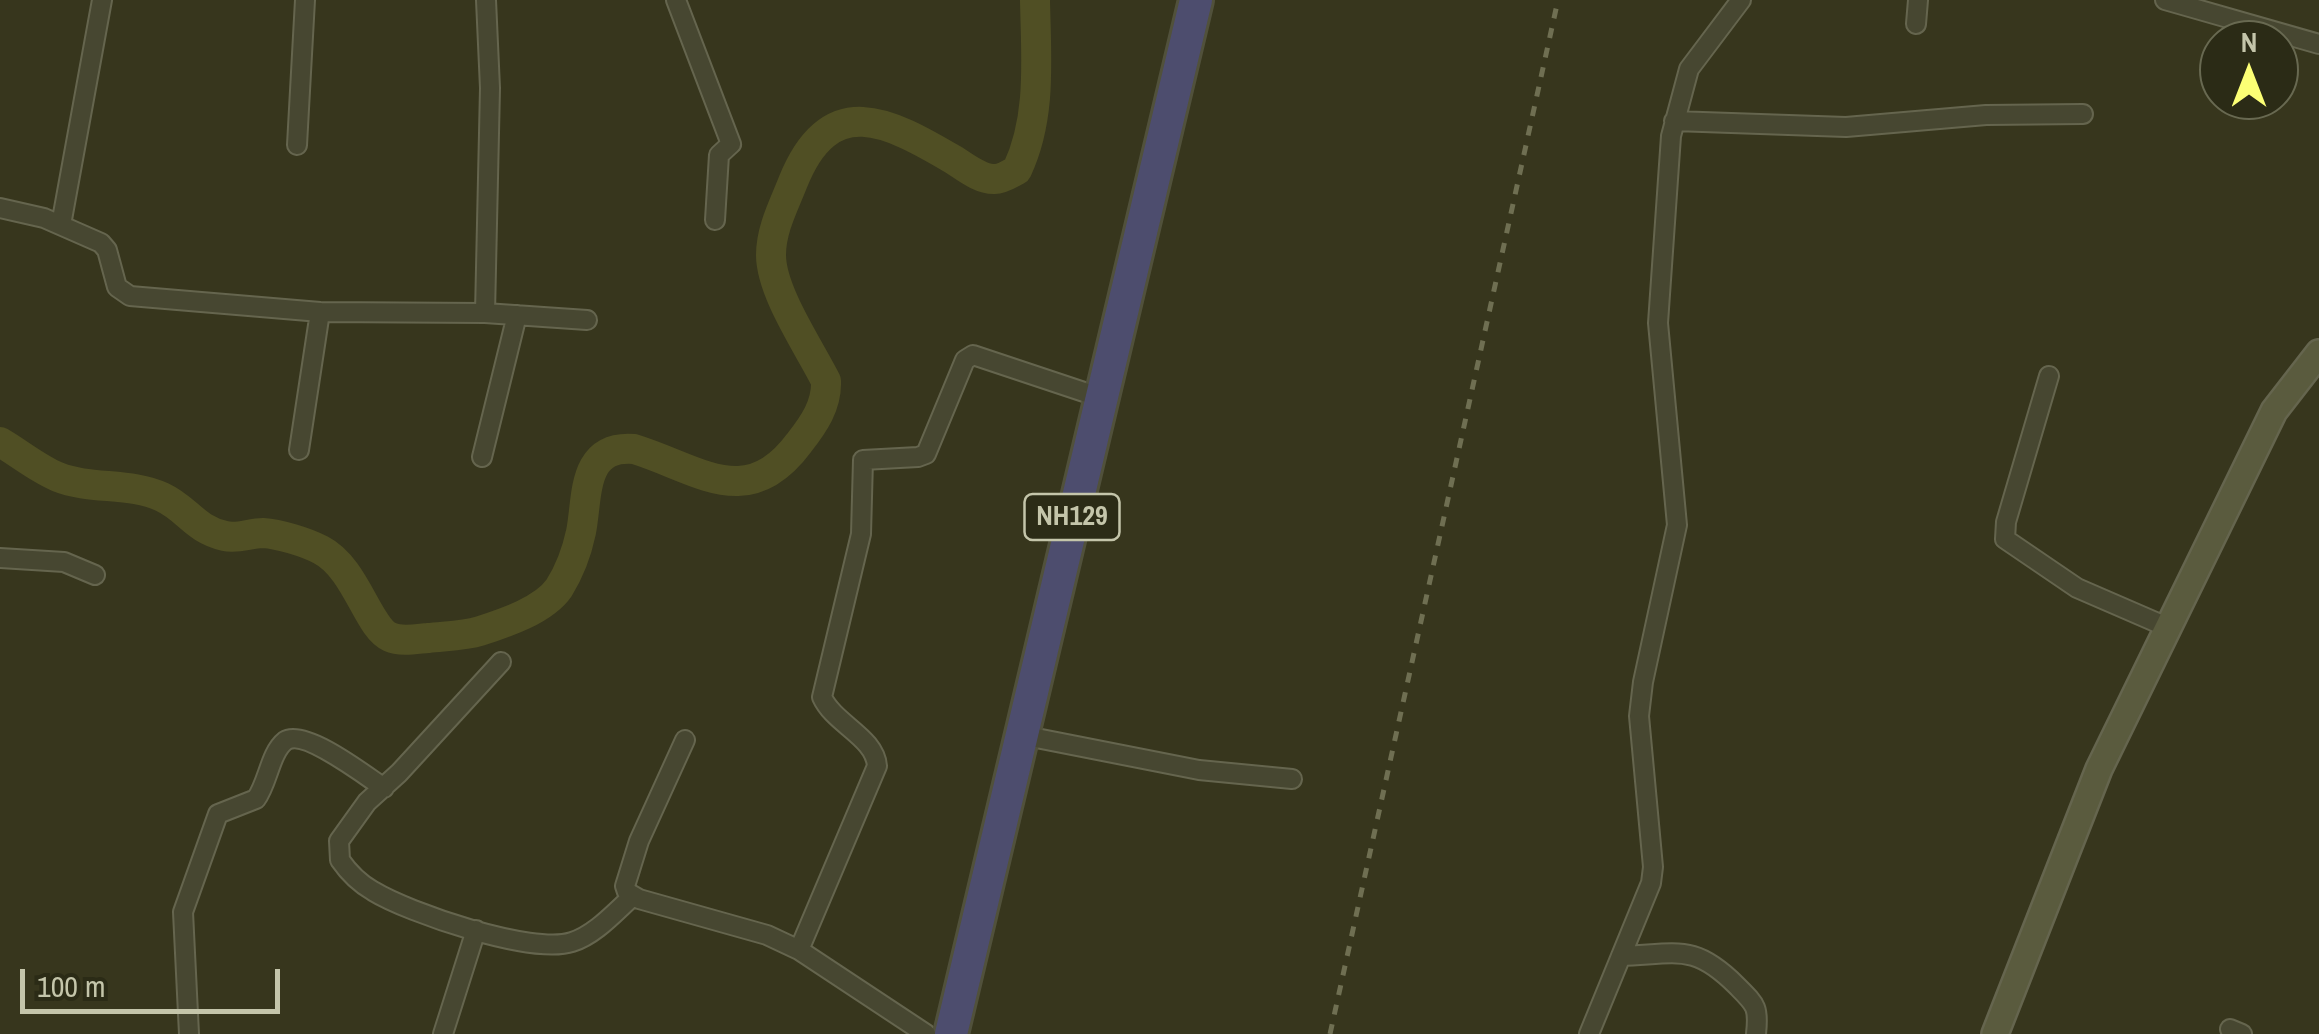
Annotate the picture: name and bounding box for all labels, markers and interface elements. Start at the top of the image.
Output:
north arrow [2199,20,2299,120]
text: N [2241,23,2257,61]
road number: NH129 [1024,494,1120,540]
scale bar [25,949,285,1011]
text: 100 m [37,966,105,1006]

